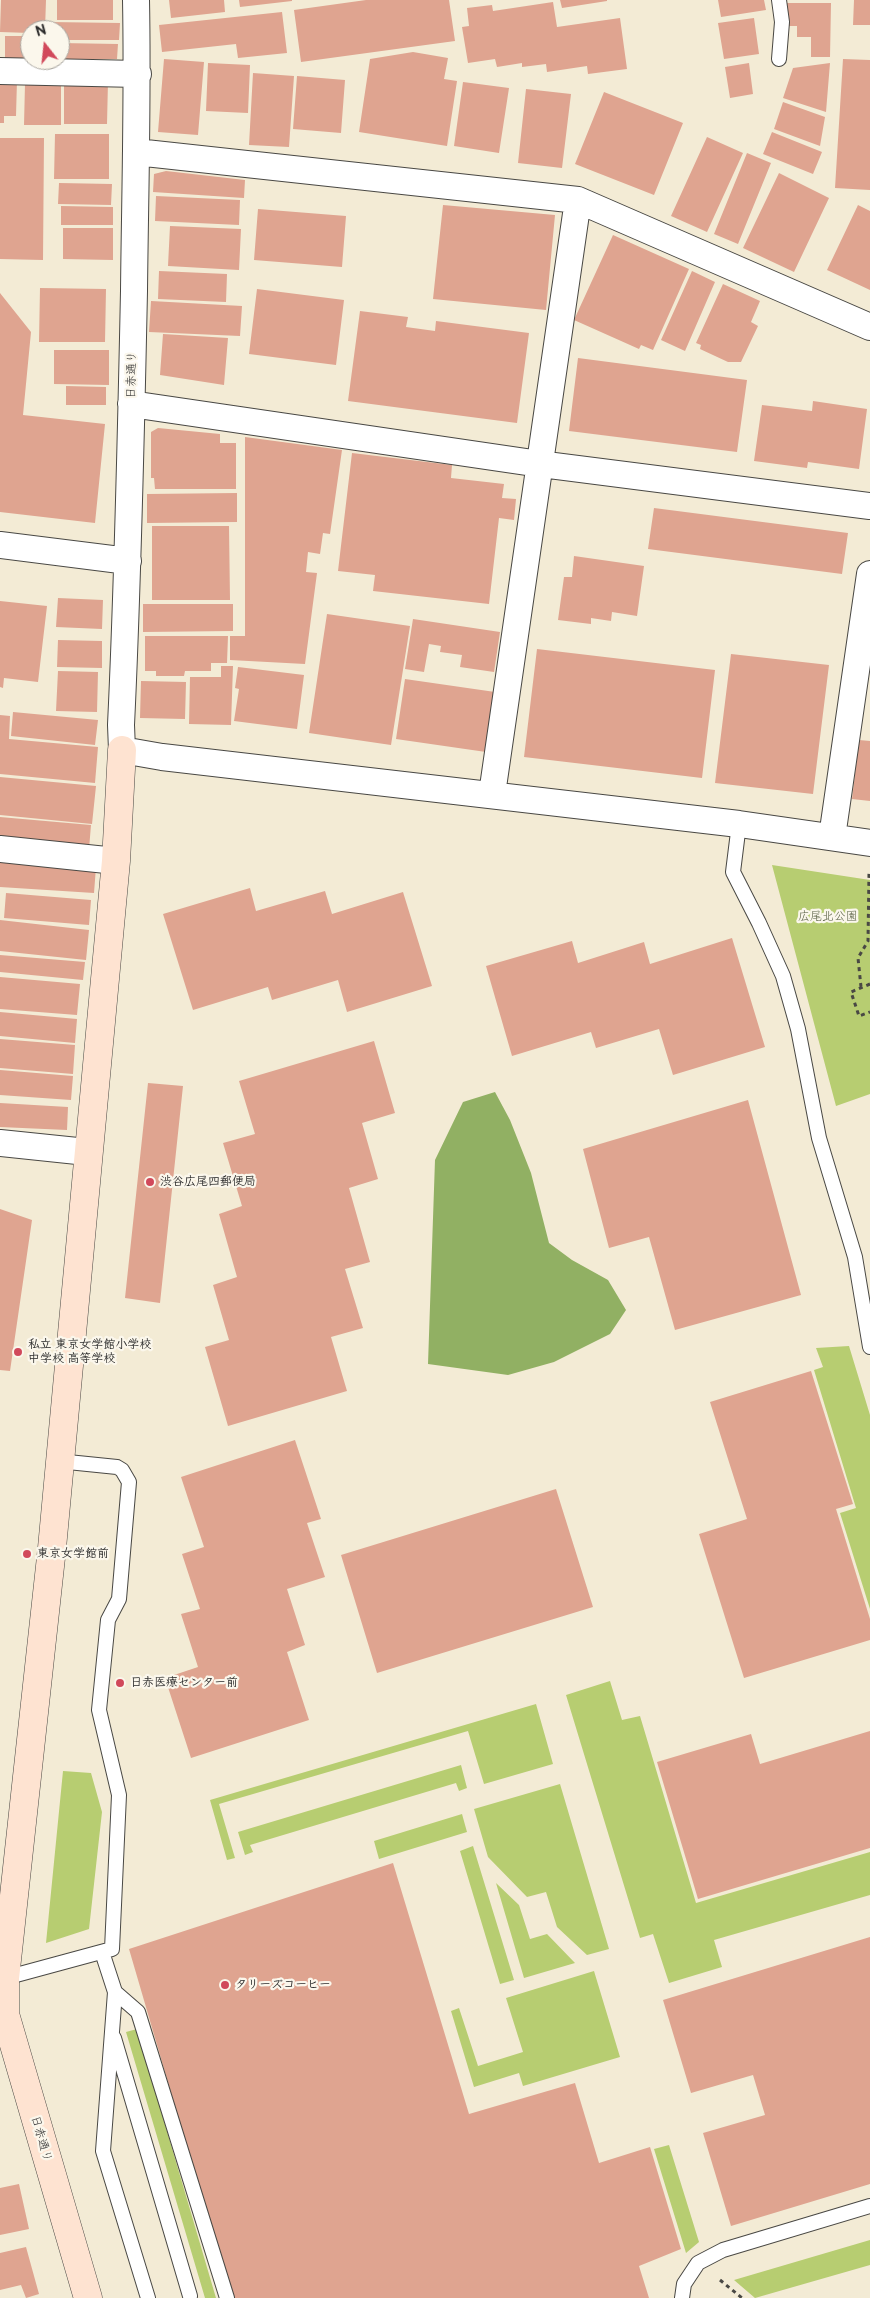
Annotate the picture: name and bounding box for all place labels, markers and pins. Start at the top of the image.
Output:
place label: 渋谷広尾四郵便局 [160,1175,256,1189]
marker: 渋谷広尾四郵便局 [144,1176,156,1188]
place label: 私立 東京女学館小学校 中学校 高等学校 [28,1338,151,1366]
marker: 私立 東京女学館小学校 中学校 高等学校 [12,1346,24,1358]
place label: 東京女学館前 [37,1547,109,1561]
marker: 東京女学館前 [21,1548,33,1560]
place label: 日赤医療センター前 [130,1676,238,1690]
marker: 日赤医療センター前 [114,1677,126,1689]
place label: タリーズコーヒー [235,1978,331,1992]
marker: タリーズコーヒー [219,1979,231,1991]

